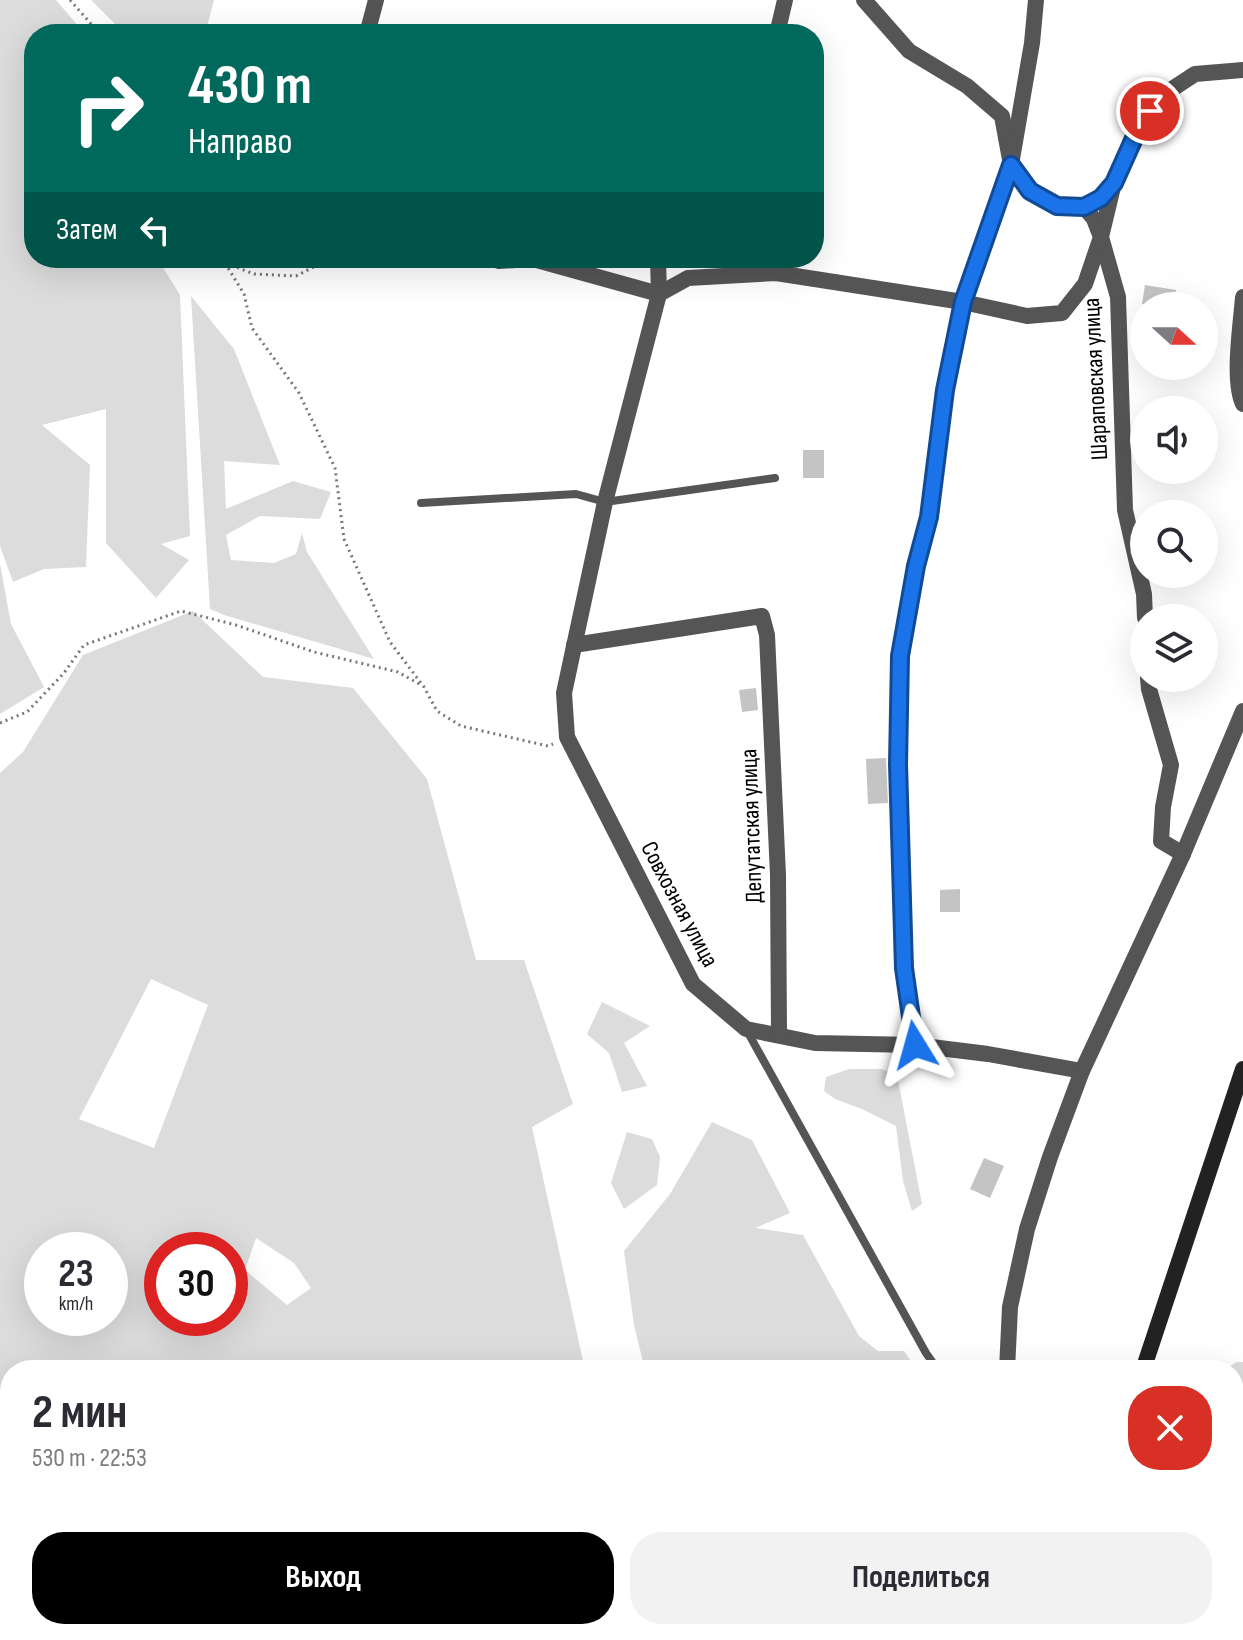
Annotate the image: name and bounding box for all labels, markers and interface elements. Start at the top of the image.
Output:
text: 430 m [188,53,312,120]
icon: right [56,56,160,160]
pin [1116,77,1184,145]
icon: arrive [1128,89,1172,133]
text: Направо [188,121,292,164]
icon: left [133,208,177,252]
text: Затем [56,212,117,248]
north arrow [1130,292,1218,380]
map controls [1130,292,1218,692]
street label: Шараповская улица [1077,297,1114,461]
button: sound [1130,396,1218,484]
button: search [1130,500,1218,588]
button: layers [1130,604,1218,692]
street label: Депутатская улица [734,748,769,904]
street label: Совхозная улица [634,836,725,972]
position arrow [873,1003,957,1087]
speed limit sign: 30 [144,1232,248,1336]
text: 23 [58,1250,94,1298]
text: km/h [59,1292,93,1316]
text: 2 мин [32,1384,127,1441]
button: close [1128,1386,1212,1470]
text: 530 m · 22:53 [32,1443,147,1474]
button: Выход [32,1532,614,1624]
button: Поделиться [630,1532,1212,1624]

